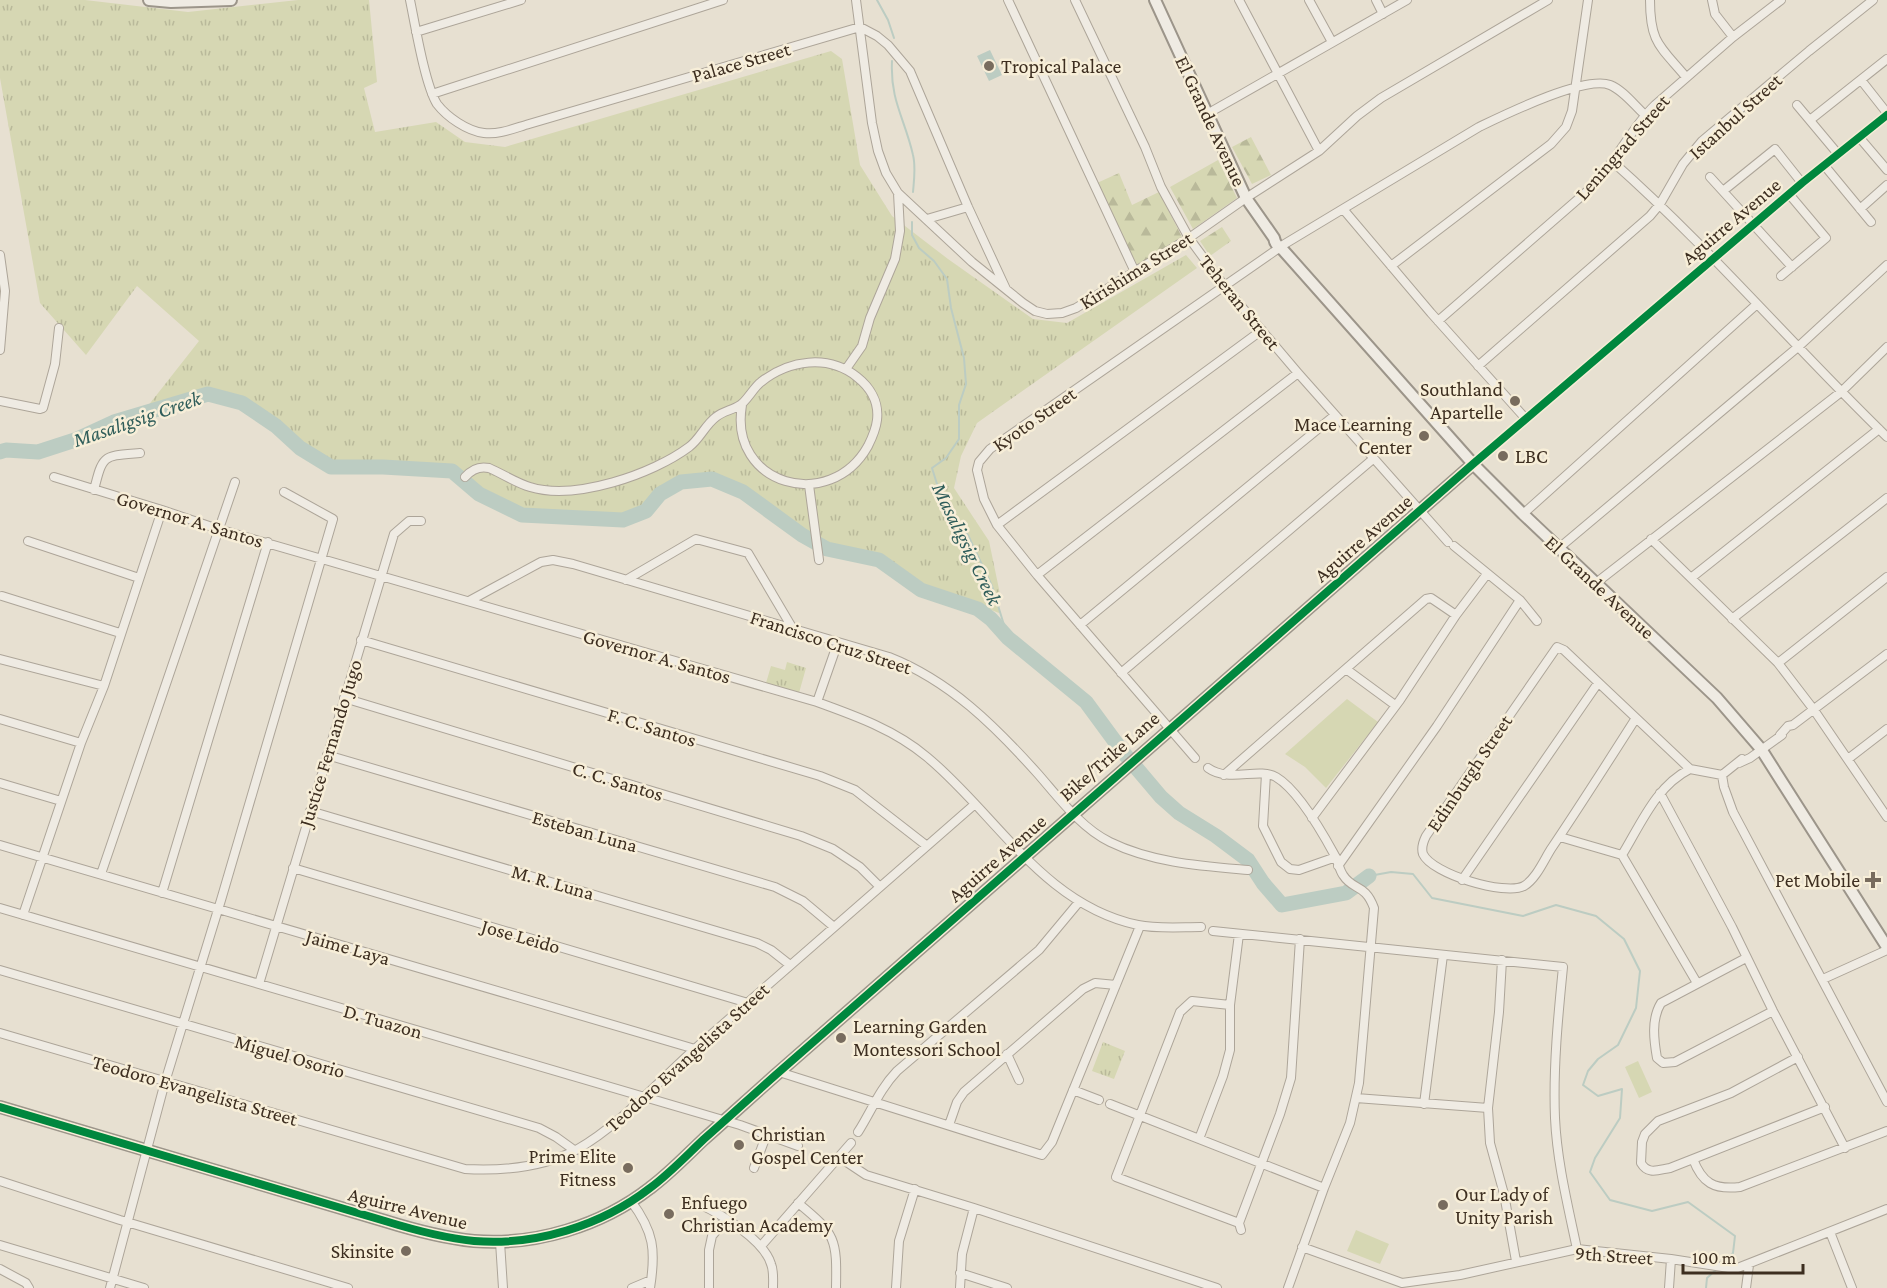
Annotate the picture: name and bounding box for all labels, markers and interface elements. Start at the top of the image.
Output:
street label: Palace Street [689,37,793,87]
street label: El Grande Avenue [1171,52,1251,190]
place label: Tropical Palace [1001,55,1121,78]
marker: Tropical Palace [982,59,996,73]
street label: Istanbul Street [1684,68,1786,163]
street label: Leningrad Street [1570,90,1675,205]
street label: Aguirre Avenue [1677,173,1786,269]
street label: Kirishima Street [1076,226,1197,313]
street label: Teheran Street [1195,250,1285,354]
place label: Southland Apartelle [1420,378,1503,424]
street label: Kyoto Street [988,382,1081,457]
water label: Masaligsig Creek [69,386,205,452]
marker: Southland Apartelle [1508,394,1522,408]
place label: Mace Learning Center [1294,413,1412,458]
marker: Mace Learning Center [1417,429,1431,443]
place label: LBC [1515,445,1548,467]
marker: LBC [1496,449,1510,463]
water label: Masaligsig Creek [926,478,1007,610]
street label: Governor A. Santos [114,486,266,552]
street label: Aguirre Avenue [1310,490,1417,587]
street label: El Grande Avenue [1541,531,1659,643]
street label: Francisco Cruz Street [748,606,915,679]
street label: Governor A. Santos [581,624,733,688]
street label: Justice Fernando Jugo [294,657,367,831]
street label: F. C. Santos [605,703,699,751]
street label: Bike/Trike Lane [1055,707,1164,805]
street label: Edinburgh Street [1422,710,1517,836]
street label: C. C. Santos [570,757,666,805]
street label: Esteban Luna [530,805,640,857]
street label: Aguirre Avenue [944,810,1051,907]
street label: M. R. Luna [509,860,597,904]
place label: Pet Mobile [1775,869,1860,891]
marker: Pet Mobile [1864,871,1882,889]
street label: Jose Leido [477,914,563,959]
street label: Jaime Laya [301,924,393,970]
street label: Teodoro Evangelista Street [601,978,774,1137]
street label: D. Tuazon [341,999,425,1043]
place label: Learning Garden Montessori School [853,1015,1001,1060]
street label: Miguel Osorio [232,1030,348,1083]
marker: Learning Garden Montessori School [834,1031,848,1045]
street label: Teodoro Evangelista Street [90,1050,300,1131]
place label: Christian Gospel Center [751,1123,863,1169]
marker: Christian Gospel Center [732,1138,746,1152]
place label: Prime Elite Fitness [528,1145,616,1190]
marker: Prime Elite Fitness [621,1161,635,1175]
street label: Aguirre Avenue [346,1183,470,1234]
place label: Our Lady of Unity Parish [1455,1183,1554,1229]
place label: Enfuego Christian Academy [681,1191,834,1237]
marker: Our Lady of Unity Parish [1436,1198,1450,1212]
marker: Enfuego Christian Academy [662,1207,676,1221]
scale bar [1683,1237,1803,1275]
place label: Skinsite [331,1240,394,1262]
street label: 9th Street [1574,1241,1654,1269]
marker: Skinsite [399,1244,413,1258]
text: 100 m [1692,1248,1737,1268]

